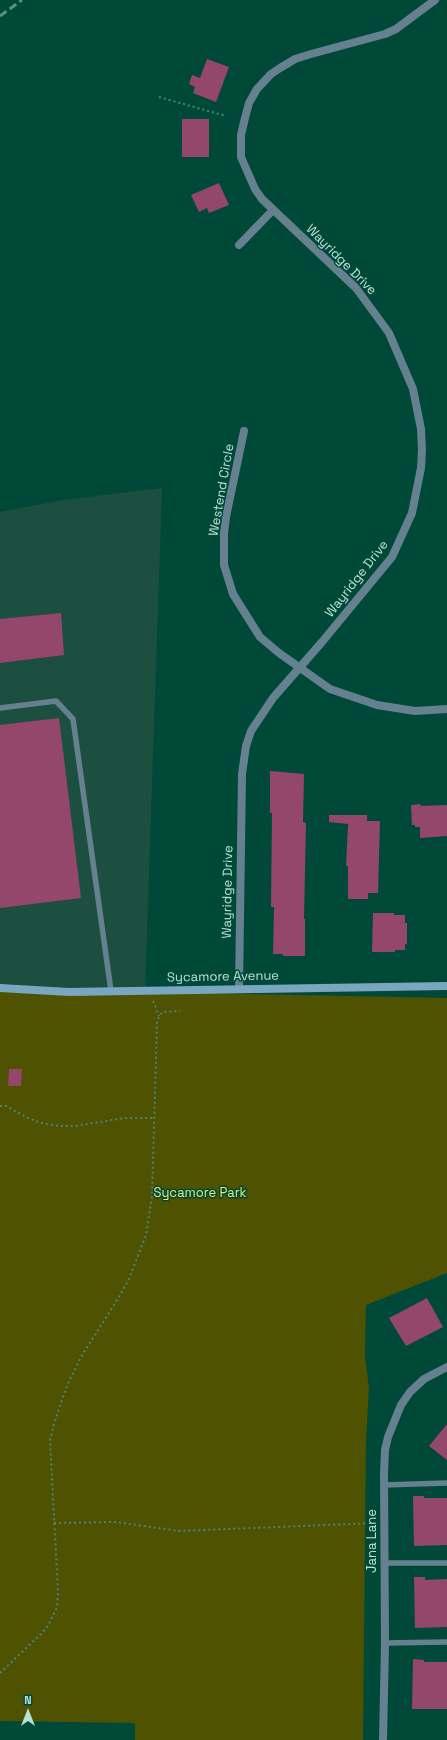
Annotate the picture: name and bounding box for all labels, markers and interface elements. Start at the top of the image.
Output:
street label: Wayridge Drive [302,221,380,299]
street label: Westend Circle [206,443,238,537]
street label: Wayridge Drive [322,537,392,621]
street label: Wayridge Drive [219,845,237,939]
street label: Sycamore Avenue [167,968,279,986]
park label: Sycamore Park [153,1185,247,1201]
street label: Jana Lane [364,1509,380,1573]
north arrow [8,1692,48,1732]
text: N [24,1693,32,1707]

